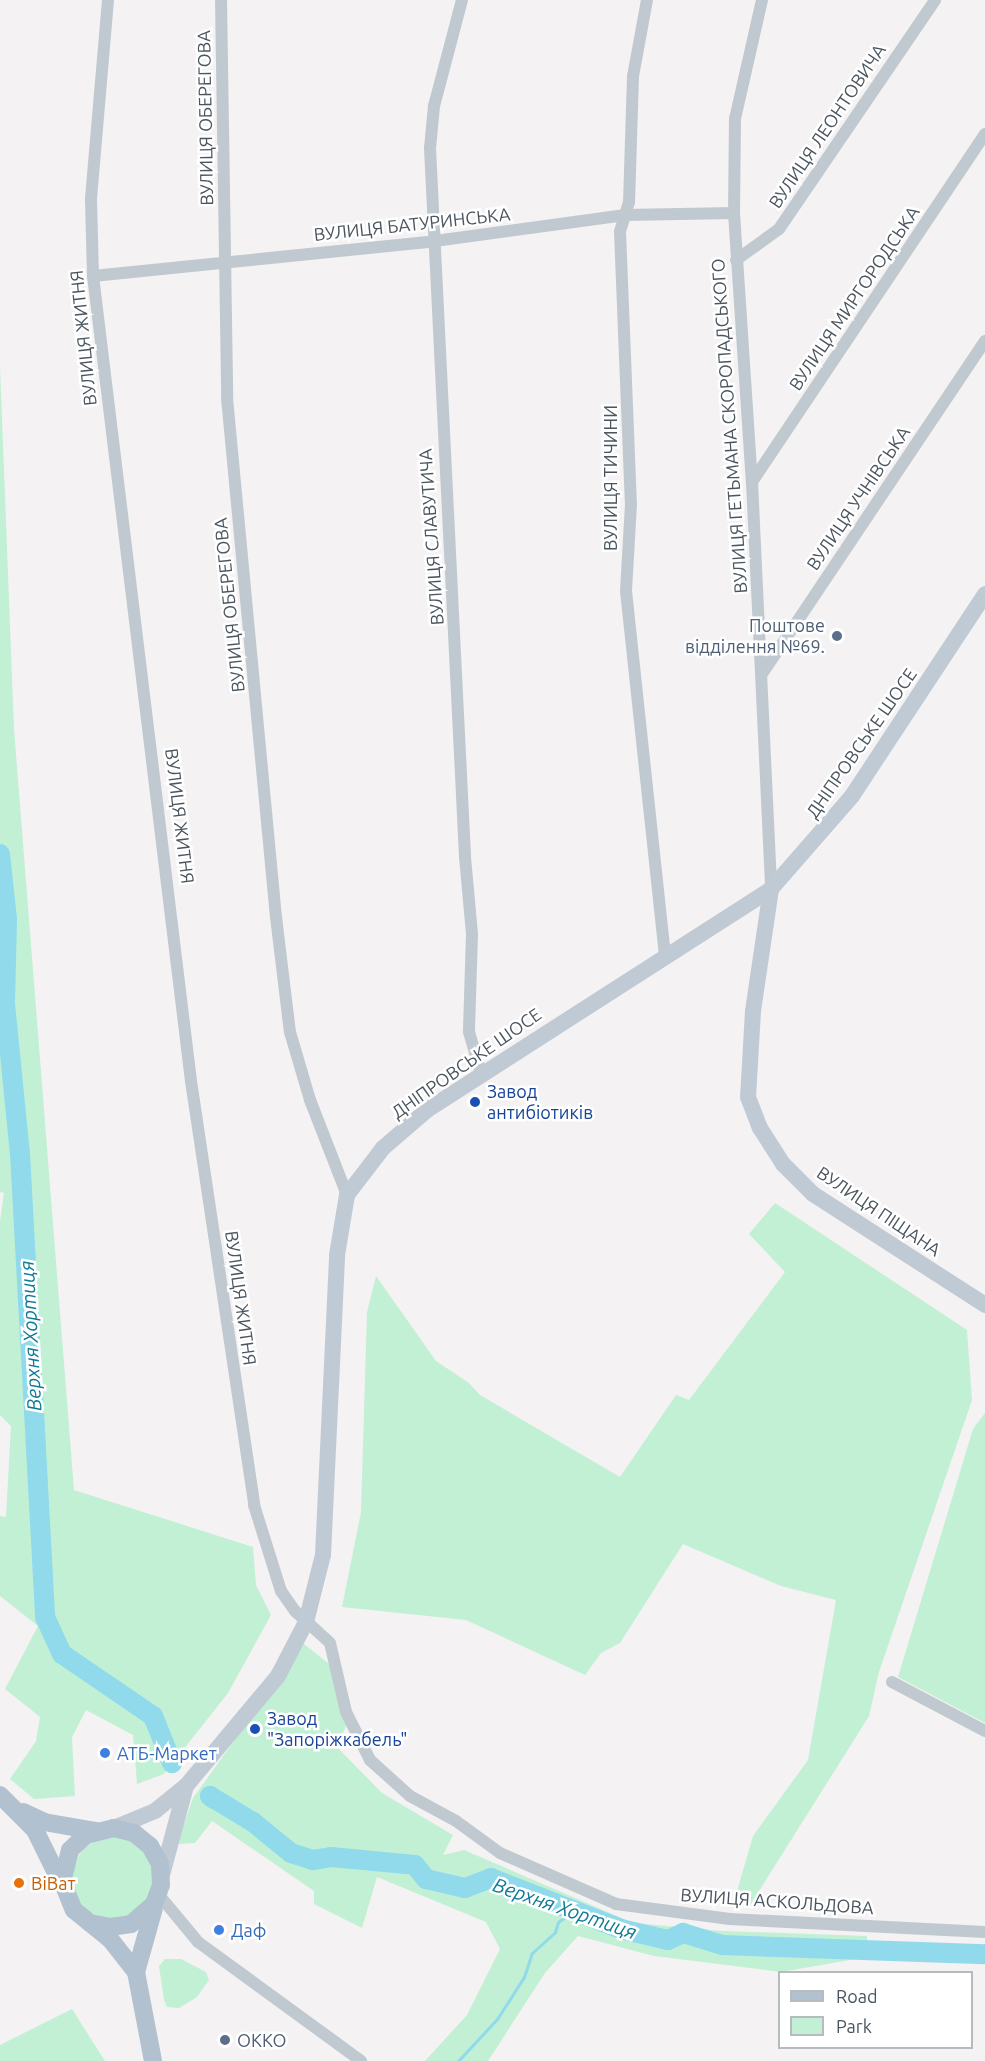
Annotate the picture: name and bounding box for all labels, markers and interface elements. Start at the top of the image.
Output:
street label: ВУЛИЦЯ ОБЕРЕГОВА [193,30,217,206]
street label: ВУЛИЦЯ ЛЕОНТОВИЧА [764,40,890,212]
street label: ВУЛИЦЯ МИРГОРОДСЬКА [784,202,924,394]
street label: ВУЛИЦЯ БАТУРИНСЬКА [313,203,511,245]
street label: ВУЛИЦЯ ГЕТЬМАНА СКОРОПАДСЬКОГО [707,258,751,594]
street label: ВУЛИЦЯ ЖИТНЯ [65,269,101,407]
street label: ВУЛИЦЯ ТИЧИНИ [599,405,621,551]
street label: ВУЛИЦЯ УЧНІВСЬКА [802,422,914,574]
street label: ВУЛИЦЯ СЛАВУТИЧА [414,448,448,626]
street label: ВУЛИЦЯ ОБЕРЕГОВА [209,517,249,693]
place label: Поштове відділення №69. [685,615,825,658]
marker: Поштове відділення №69. [830,629,844,643]
street label: ДНІПРОВСЬКЕ ШОСЕ [801,664,921,822]
street label: ВУЛИЦЯ ЖИТНЯ [161,747,199,885]
street label: ДНІПРОВСЬКЕ ШОСЕ [387,1003,545,1123]
place label: Завод антибіотиків [487,1081,593,1124]
marker: Завод антибіотиків [468,1095,482,1109]
street label: ВУЛИЦЯ ПІЩАНА [813,1162,945,1260]
street label: ВУЛИЦЯ ЖИТНЯ [221,1229,261,1367]
water label: Верхня Хортиця [14,1260,46,1412]
place label: Завод "Запоріжкабель" [267,1708,407,1750]
marker: Завод "Запоріжкабель" [248,1722,262,1736]
place label: АТБ-Маркет [117,1742,217,1764]
marker: АТБ-Маркет [98,1746,112,1760]
place label: ВіВат [31,1872,75,1894]
water label: Верхня Хортиця [490,1872,640,1944]
marker: ВіВат [12,1876,26,1890]
street label: ВУЛИЦЯ АСКОЛЬДОВА [680,1883,874,1919]
place label: Даф [231,1919,266,1941]
marker: Даф [212,1923,226,1937]
legend [778,1971,973,2049]
text: Road [836,1986,878,2006]
text: Park [836,2016,872,2036]
place label: ОККО [237,2029,286,2051]
marker: ОККО [218,2033,232,2047]

